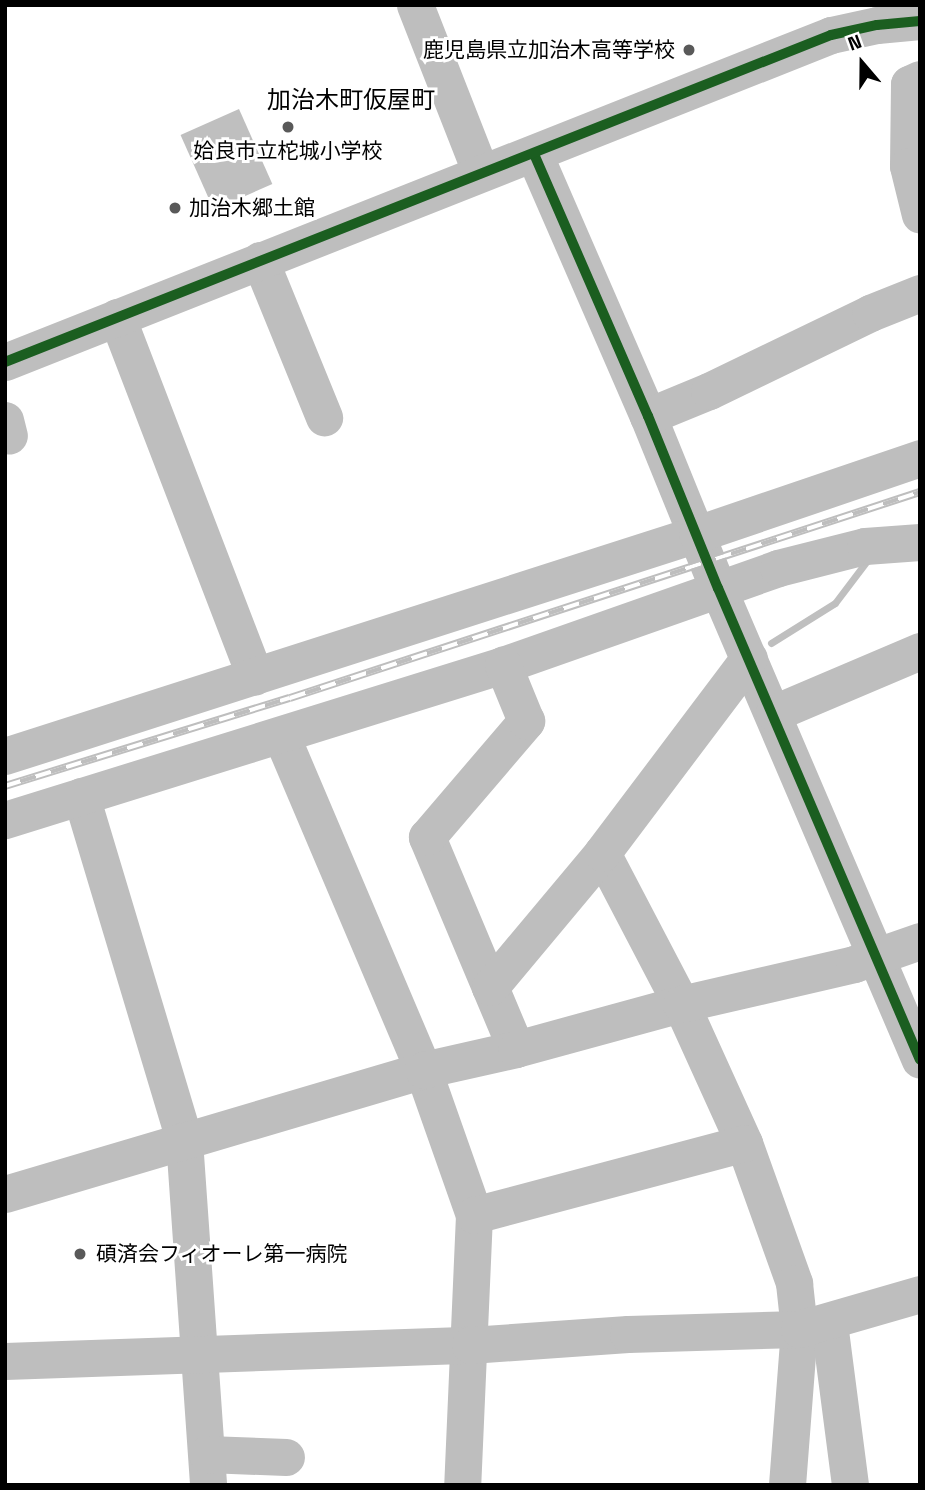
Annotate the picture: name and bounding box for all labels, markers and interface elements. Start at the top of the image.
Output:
north arrow [827,28,897,98]
text: N [844,29,865,57]
place label: 鹿児島県立加治木高等学校 [423,37,675,63]
marker: 鹿児島県立加治木高等学校 [681,42,697,58]
district label: 加治木町仮屋町 [267,86,435,114]
marker: 姶良市立柁城小学校 [280,119,296,135]
place label: 姶良市立柁城小学校 [194,138,382,164]
place label: 加治木郷土館 [189,195,315,221]
marker: 加治木郷土館 [167,200,183,216]
place label: 碩済会フィオーレ第一病院 [96,1241,348,1267]
marker: 碩済会フィオーレ第一病院 [70,1244,90,1264]

